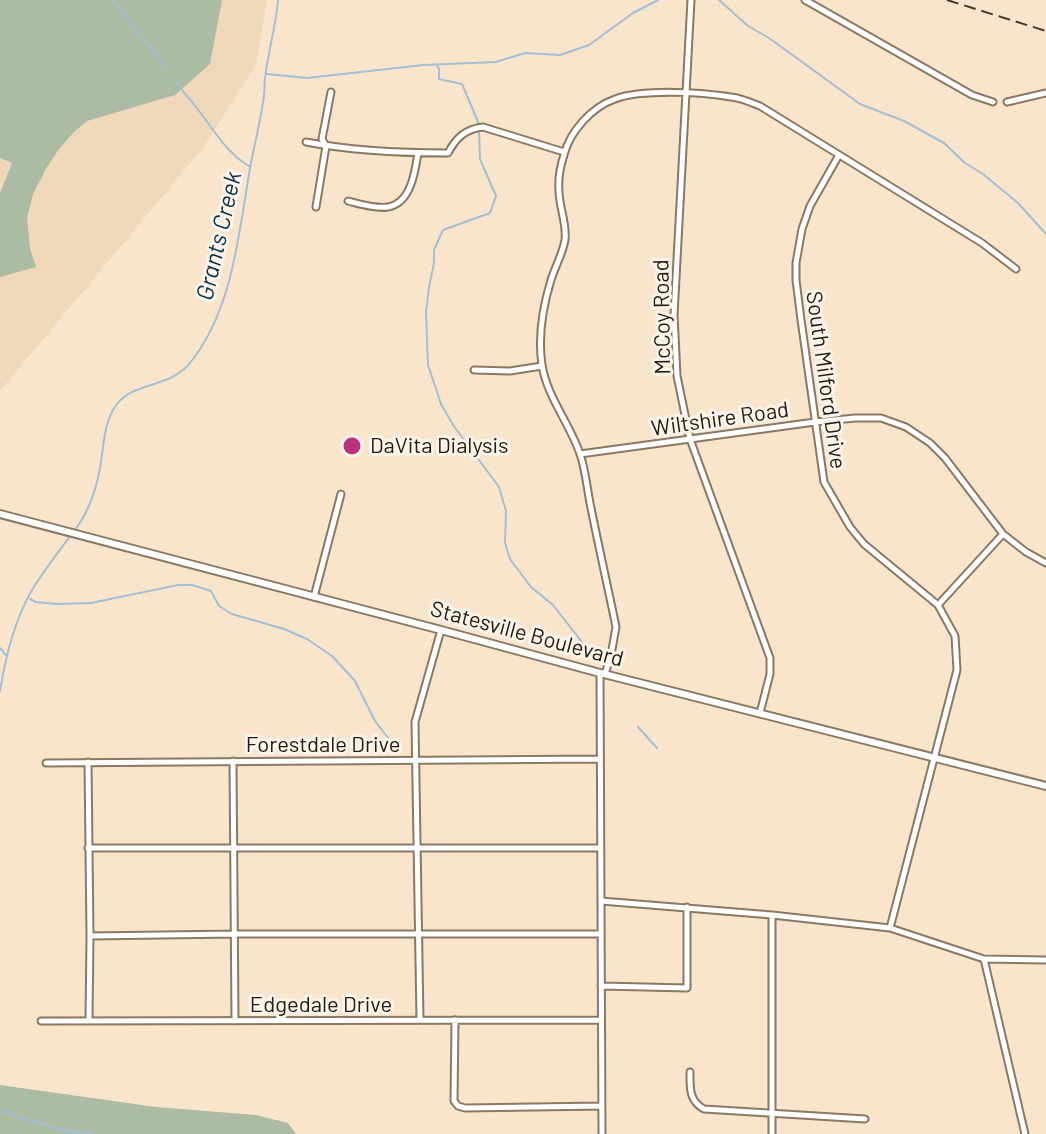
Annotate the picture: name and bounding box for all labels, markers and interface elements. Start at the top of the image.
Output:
water label: Grants Creek [190,169,248,303]
street label: McCoy Road [648,259,676,375]
street label: South Milford Drive [800,289,852,471]
street label: Wiltshire Road [649,396,791,442]
place label: DaVita Dialysis [370,433,509,459]
marker: DaVita Dialysis [341,435,363,457]
street label: Statesville Boulevard [428,596,626,672]
street label: Forestdale Drive [246,732,400,758]
street label: Edgedale Drive [250,992,392,1018]

